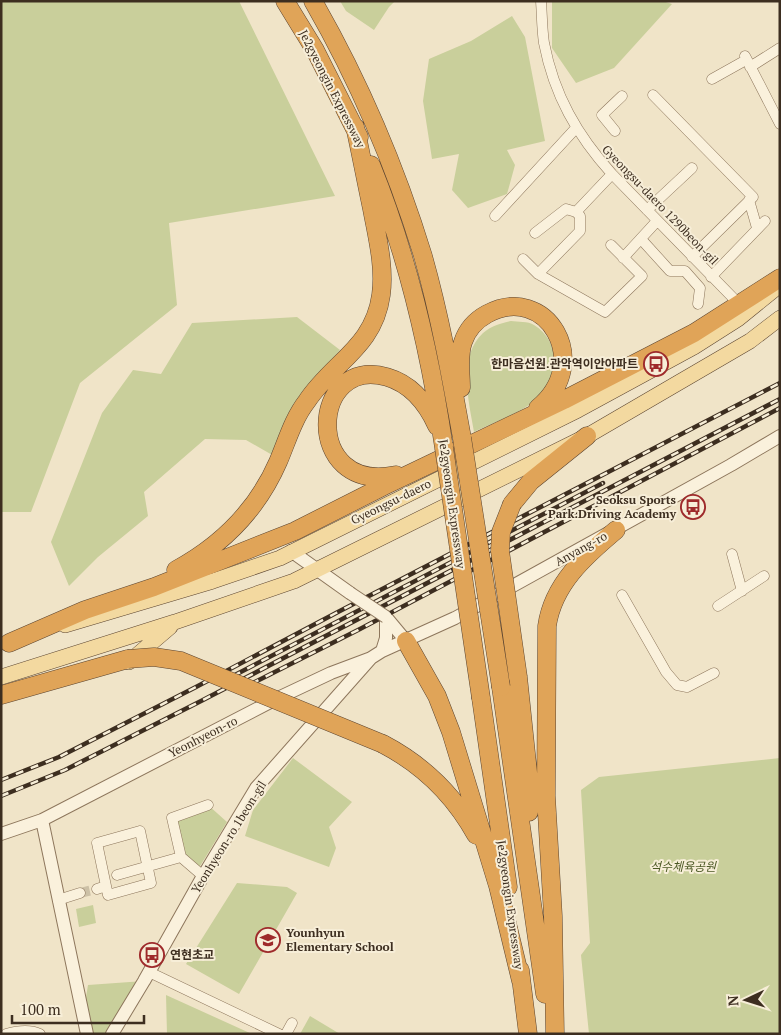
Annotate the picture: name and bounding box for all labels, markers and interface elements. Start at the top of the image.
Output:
street label: Je2gyeongin Expressway [296,27,369,151]
street label: Gyeongsu-daero 1290beon-gil [599,142,722,268]
bus stop icon: 한마음선원.관악역이안아파트 [643,351,669,377]
place label: 한마음선원.관악역이안아파트 [491,356,638,371]
street label: Je2gyeongin Expressway [436,438,469,570]
street label: Gyeongsu-daero [348,475,434,527]
place label: Seoksu Sports Park.Driving Academy [548,492,677,521]
bus stop icon: Seoksu Sports Park.Driving Academy [680,494,706,520]
street label: Anyang-ro [552,528,610,569]
street label: Yeonhyeon-ro [166,713,240,760]
street label: Yeonhyeon-ro 1beon-gil [188,777,270,896]
street label: Je2gyeongin Expressway [494,839,527,971]
park label: 석수체육공원 [650,859,717,874]
place label: Younhyun Elementary School [286,925,394,954]
school or university icon: Younhyun Elementary School [255,927,281,953]
bus stop icon: 연현초교 [139,942,165,968]
place label: 연현초교 [170,947,214,962]
north arrow [721,975,771,1025]
scale bar [12,992,145,1024]
text: N [723,995,742,1007]
text: 100 m [20,999,61,1019]

